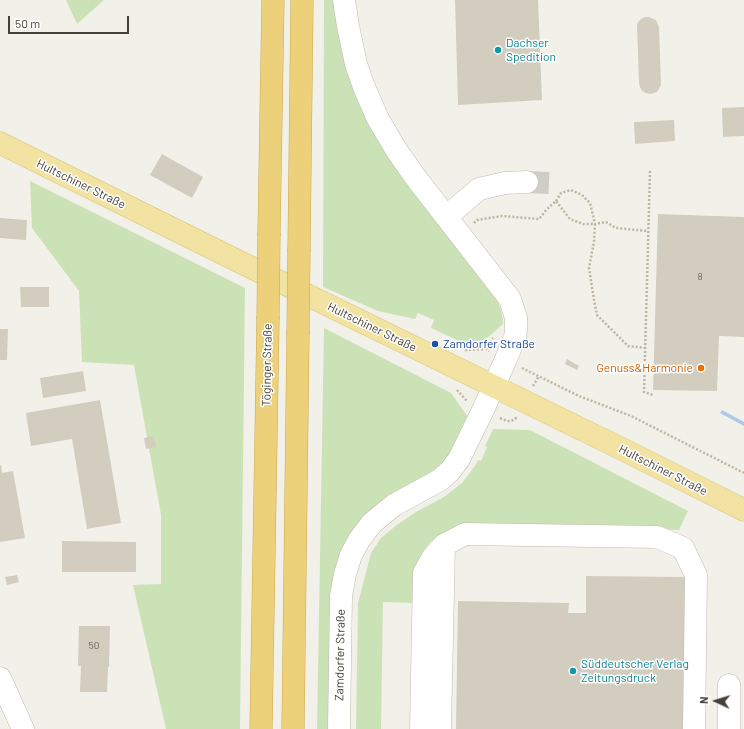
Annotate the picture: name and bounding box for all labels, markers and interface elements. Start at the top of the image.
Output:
scale bar [10,8,131,34]
text: 50 m [15,16,40,30]
place label: Dachser Spedition [506,36,556,64]
marker: Dachser Spedition [493,45,503,55]
street label: Hultschiner Straße [34,156,128,212]
house number: 8 [697,271,703,283]
street label: Hultschiner Straße [325,299,419,355]
street label: Töginger Straße [259,323,275,407]
place label: Zamdorfer Straße [443,337,535,351]
marker: Zamdorfer Straße [430,339,440,349]
place label: Genuss&Harmonie [596,361,693,375]
marker: Genuss&Harmonie [696,363,706,373]
street label: Hultschiner Straße [616,441,710,499]
street label: Zamdorfer Straße [332,609,348,701]
house number: 50 [89,640,99,652]
place label: Süddeutscher Verlag Zeitungsdruck [581,657,689,685]
marker: Süddeutscher Verlag Zeitungsdruck [568,666,578,676]
north arrow [696,681,736,721]
text: N [697,696,710,704]

